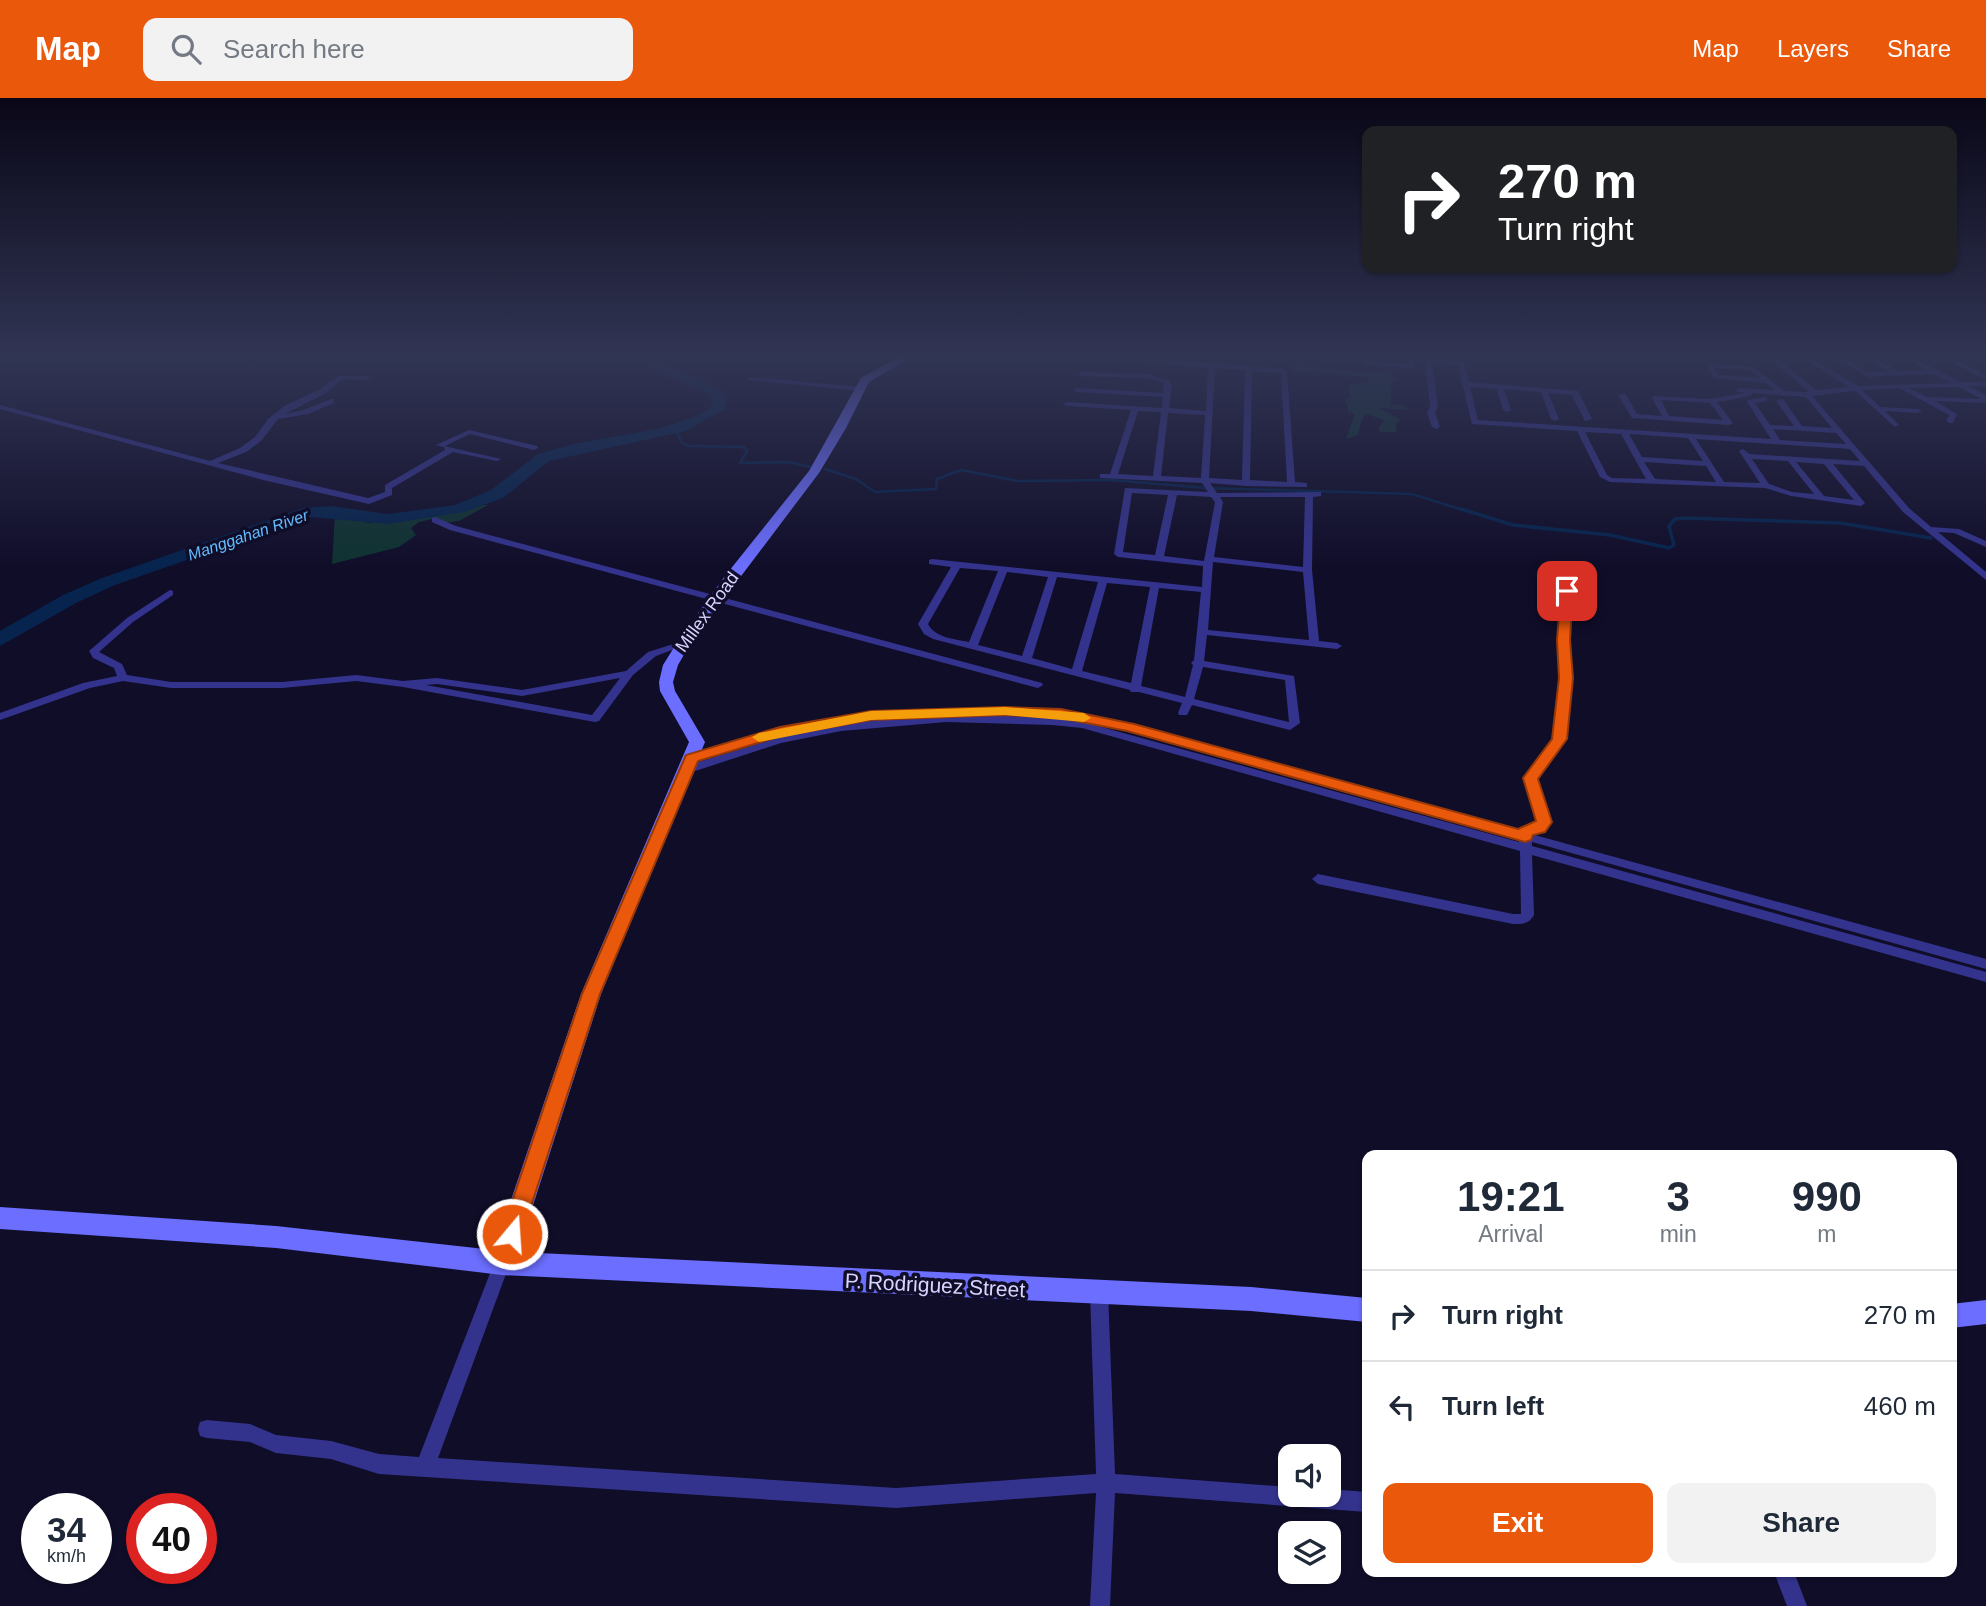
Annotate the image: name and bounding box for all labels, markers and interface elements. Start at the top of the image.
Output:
search box [143,18,633,81]
text: Map [35,30,101,67]
icon: search [167,30,205,68]
text: Search here [223,34,365,64]
text: Map [1692,35,1739,62]
text: Layers [1777,35,1849,62]
text: Share [1887,35,1951,62]
icon: right [1383,154,1474,245]
text: 270 m [1498,154,1637,208]
text: Turn right [1498,211,1634,247]
water label: Manggahan River [186,506,311,564]
pin [1537,561,1597,621]
street label: Millex Road [671,568,743,656]
icon: arrive [1548,572,1586,610]
text: 19:21 [1457,1173,1565,1220]
text: 3 [1666,1173,1690,1220]
text: 990 [1792,1173,1862,1220]
position arrow [475,1197,549,1271]
text: Arrival [1478,1221,1543,1247]
text: min [1660,1221,1697,1247]
text: m [1817,1221,1836,1247]
street label: P. Rodriguez Street [844,1269,1026,1301]
icon: right [1383,1297,1421,1335]
text: Turn right [1442,1300,1563,1330]
text: 270 m [1864,1300,1936,1330]
icon: left [1383,1388,1421,1426]
text: Turn left [1442,1391,1544,1421]
text: 460 m [1864,1391,1936,1421]
map controls [1278,1444,1341,1584]
button: sound [1278,1444,1341,1507]
button: Exit [1383,1483,1653,1563]
button: Share [1667,1483,1936,1563]
speed limit sign: 40 [126,1493,217,1584]
text: 34 [47,1510,86,1549]
button: layers [1278,1521,1341,1584]
text: km/h [47,1546,86,1566]

